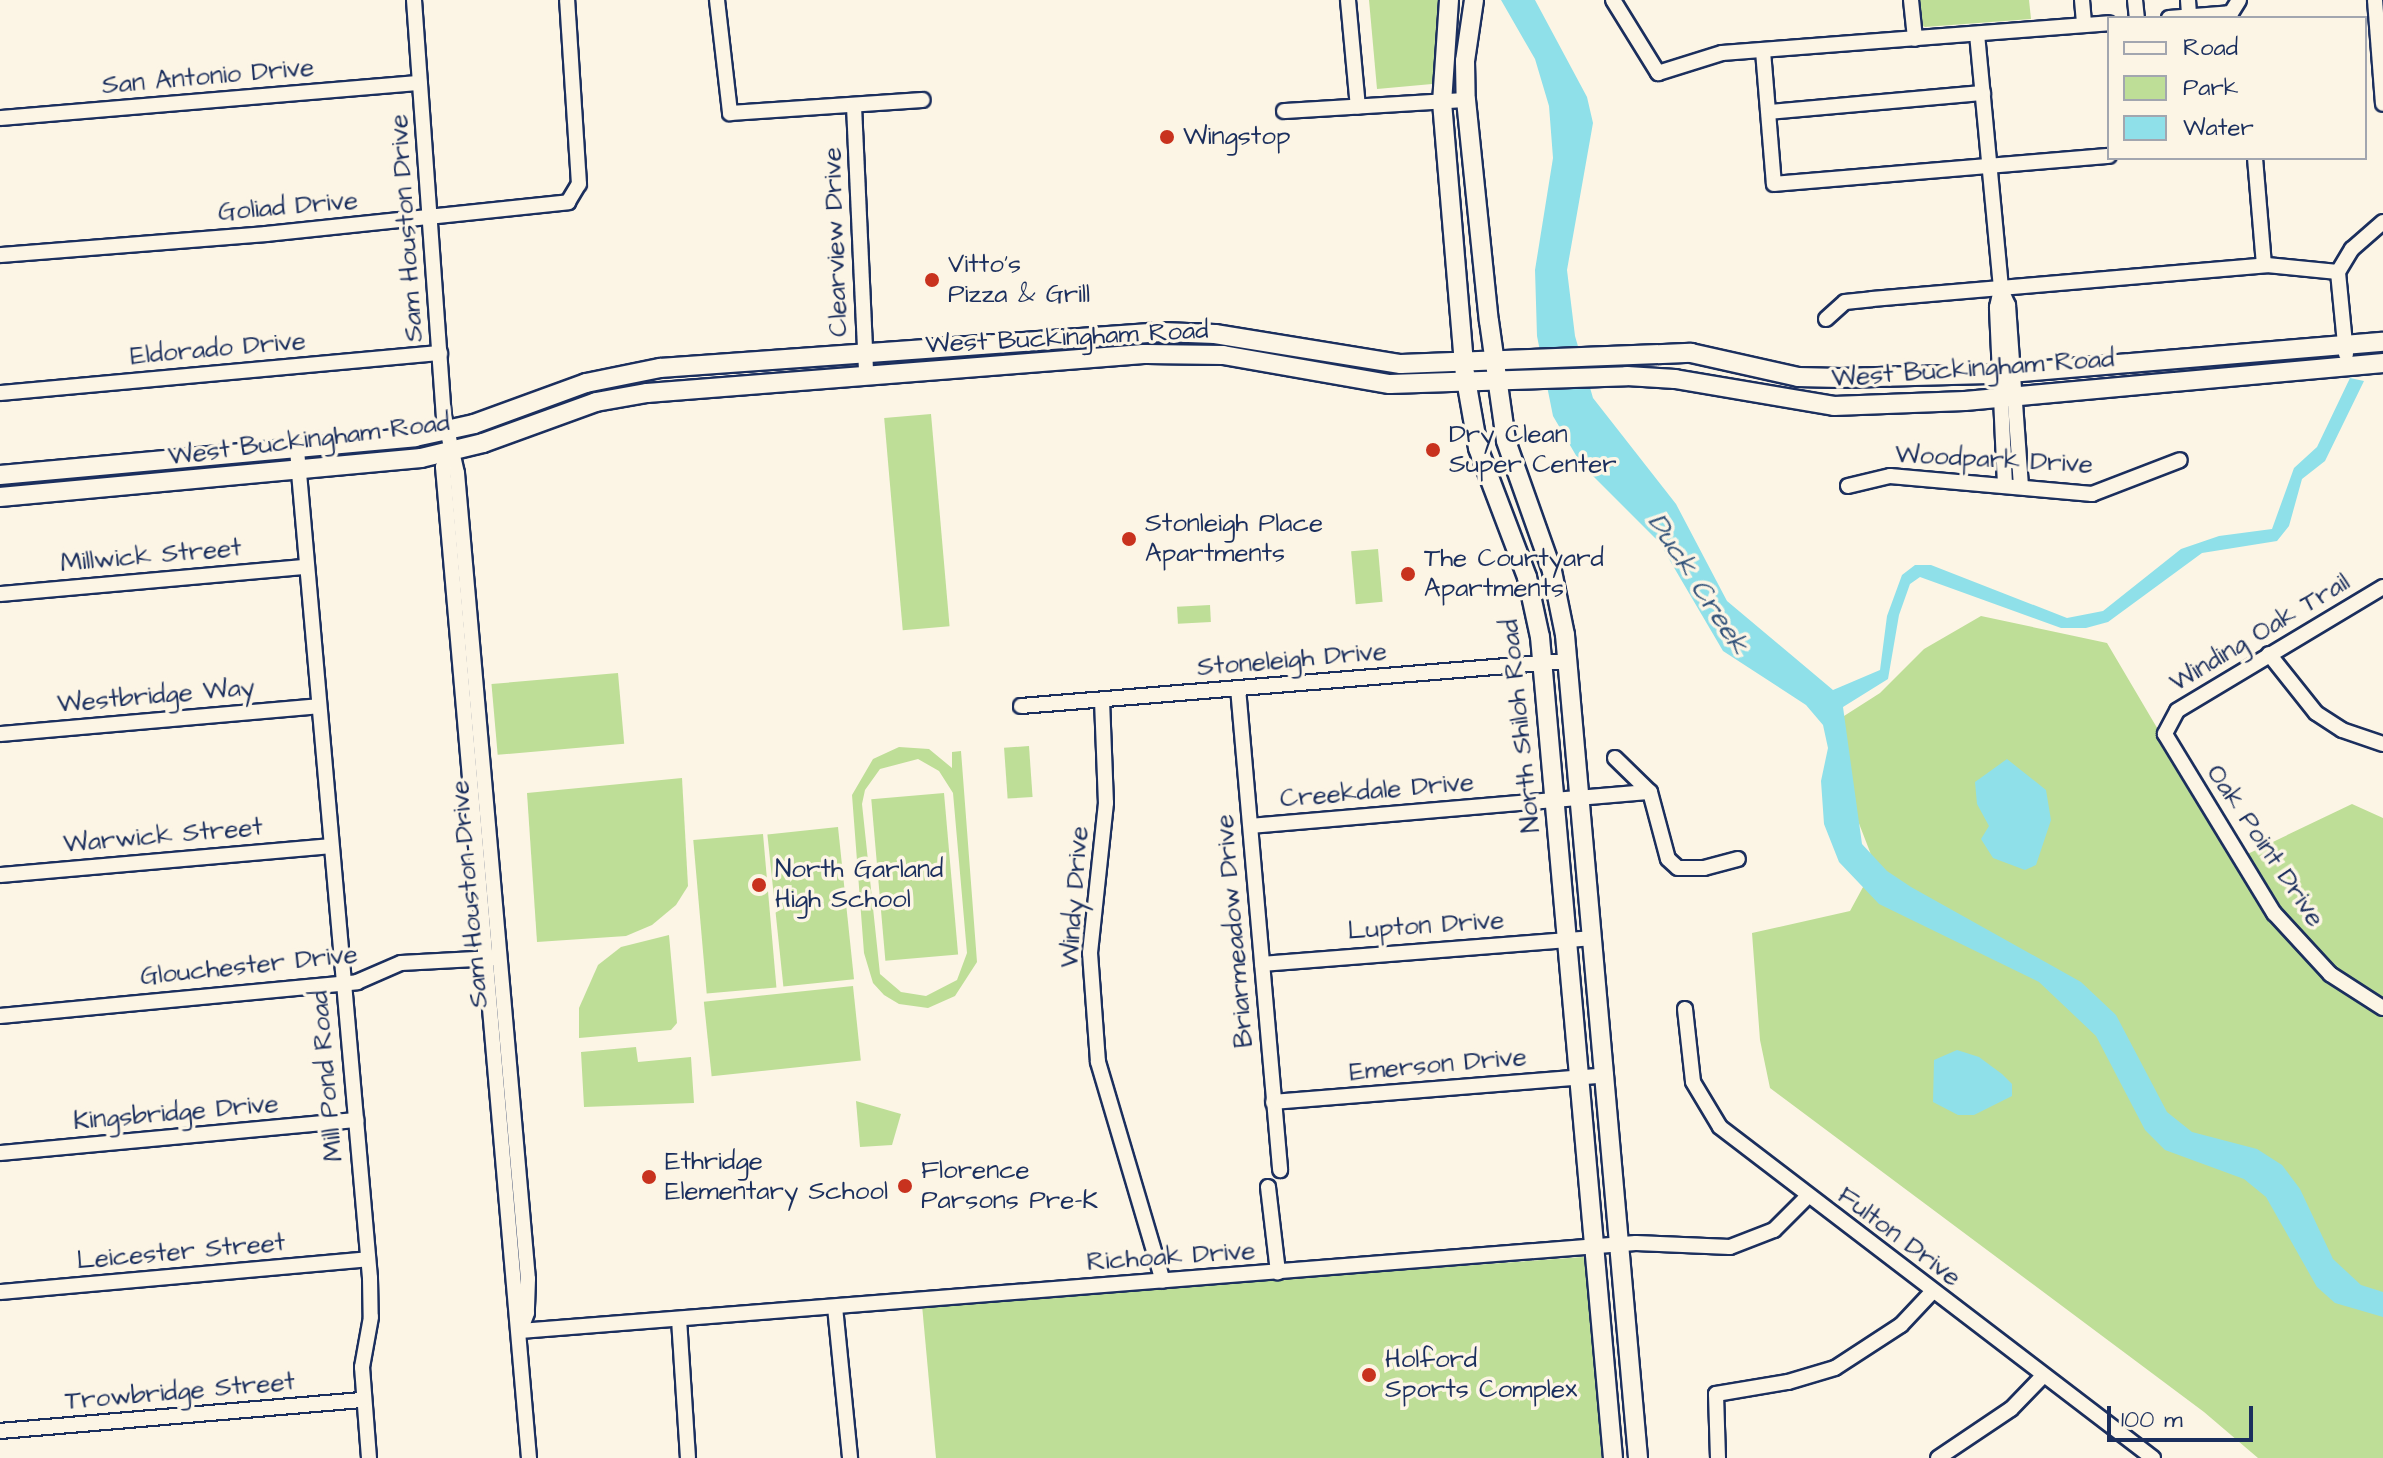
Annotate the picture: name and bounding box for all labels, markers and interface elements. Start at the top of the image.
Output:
legend [2107,16,2367,160]
text: Road [2183,31,2238,65]
street label: San Antonio Drive [101,52,315,102]
text: Park [2183,71,2239,105]
text: Water [2183,111,2254,145]
street label: Sam Houston Drive [383,113,431,343]
place label: Wingstop [1183,121,1290,153]
marker: Wingstop [1158,128,1176,146]
street label: Clearview Drive [817,147,855,337]
street label: Goliad Drive [217,185,359,229]
place label: Vitto's Pizza & Grill [948,249,1090,310]
marker: Vitto's Pizza & Grill [923,271,941,289]
street label: West Buckingham Road [925,315,1209,361]
street label: Eldorado Drive [129,326,307,372]
street label: West Buckingham Road [1831,344,2115,394]
street label: West Buckingham Road [166,407,452,473]
place label: Dry Clean Super Center [1449,419,1617,480]
street label: Woodpark Drive [1894,439,2094,481]
marker: Dry Clean Super Center [1424,441,1442,459]
water label: Duck Creek [1640,507,1756,661]
place label: Stonleigh Place Apartments [1145,508,1323,570]
marker: Stonleigh Place Apartments [1120,530,1138,548]
street label: Millwick Street [59,533,243,579]
place label: The Courtyard Apartments [1424,543,1604,604]
marker: The Courtyard Apartments [1399,565,1417,583]
street label: Winding Oak Trail [2164,567,2356,699]
street label: North Shiloh Road [1494,618,1548,834]
street label: Stoneleigh Drive [1196,636,1388,684]
street label: Westbridge Way [56,672,256,720]
street label: Oak Point Drive [2199,759,2331,933]
street label: Creekdale Drive [1279,767,1475,815]
street label: Sam Houston Drive [445,779,495,1009]
street label: Warwick Street [62,812,264,860]
street label: Briarmeadow Drive [1209,813,1261,1049]
street label: Windy Drive [1054,825,1096,969]
place label: North Garland High School [775,854,943,916]
marker: North Garland High School [750,876,768,894]
street label: Lupton Drive [1347,905,1505,947]
street label: Glouchester Drive [139,939,359,993]
street label: Mill Pond Road [304,989,350,1163]
street label: Emerson Drive [1348,1042,1528,1088]
street label: Kingsbridge Drive [72,1088,280,1138]
place label: Ethridge Elementary School [665,1146,888,1208]
place label: Florence Parsons Pre-K [921,1155,1098,1216]
marker: Ethridge Elementary School [640,1168,658,1186]
marker: Florence Parsons Pre-K [896,1177,914,1195]
street label: Fulton Drive [1831,1180,1967,1294]
street label: Leicester Street [75,1227,287,1277]
street label: Richoak Drive [1086,1236,1256,1278]
place label: Holford Sports Complex [1385,1344,1577,1406]
street label: Trowbridge Street [64,1366,296,1418]
marker: Holford Sports Complex [1360,1366,1378,1384]
scale bar [2111,1390,2257,1440]
text: 100 m [2121,1403,2183,1437]

